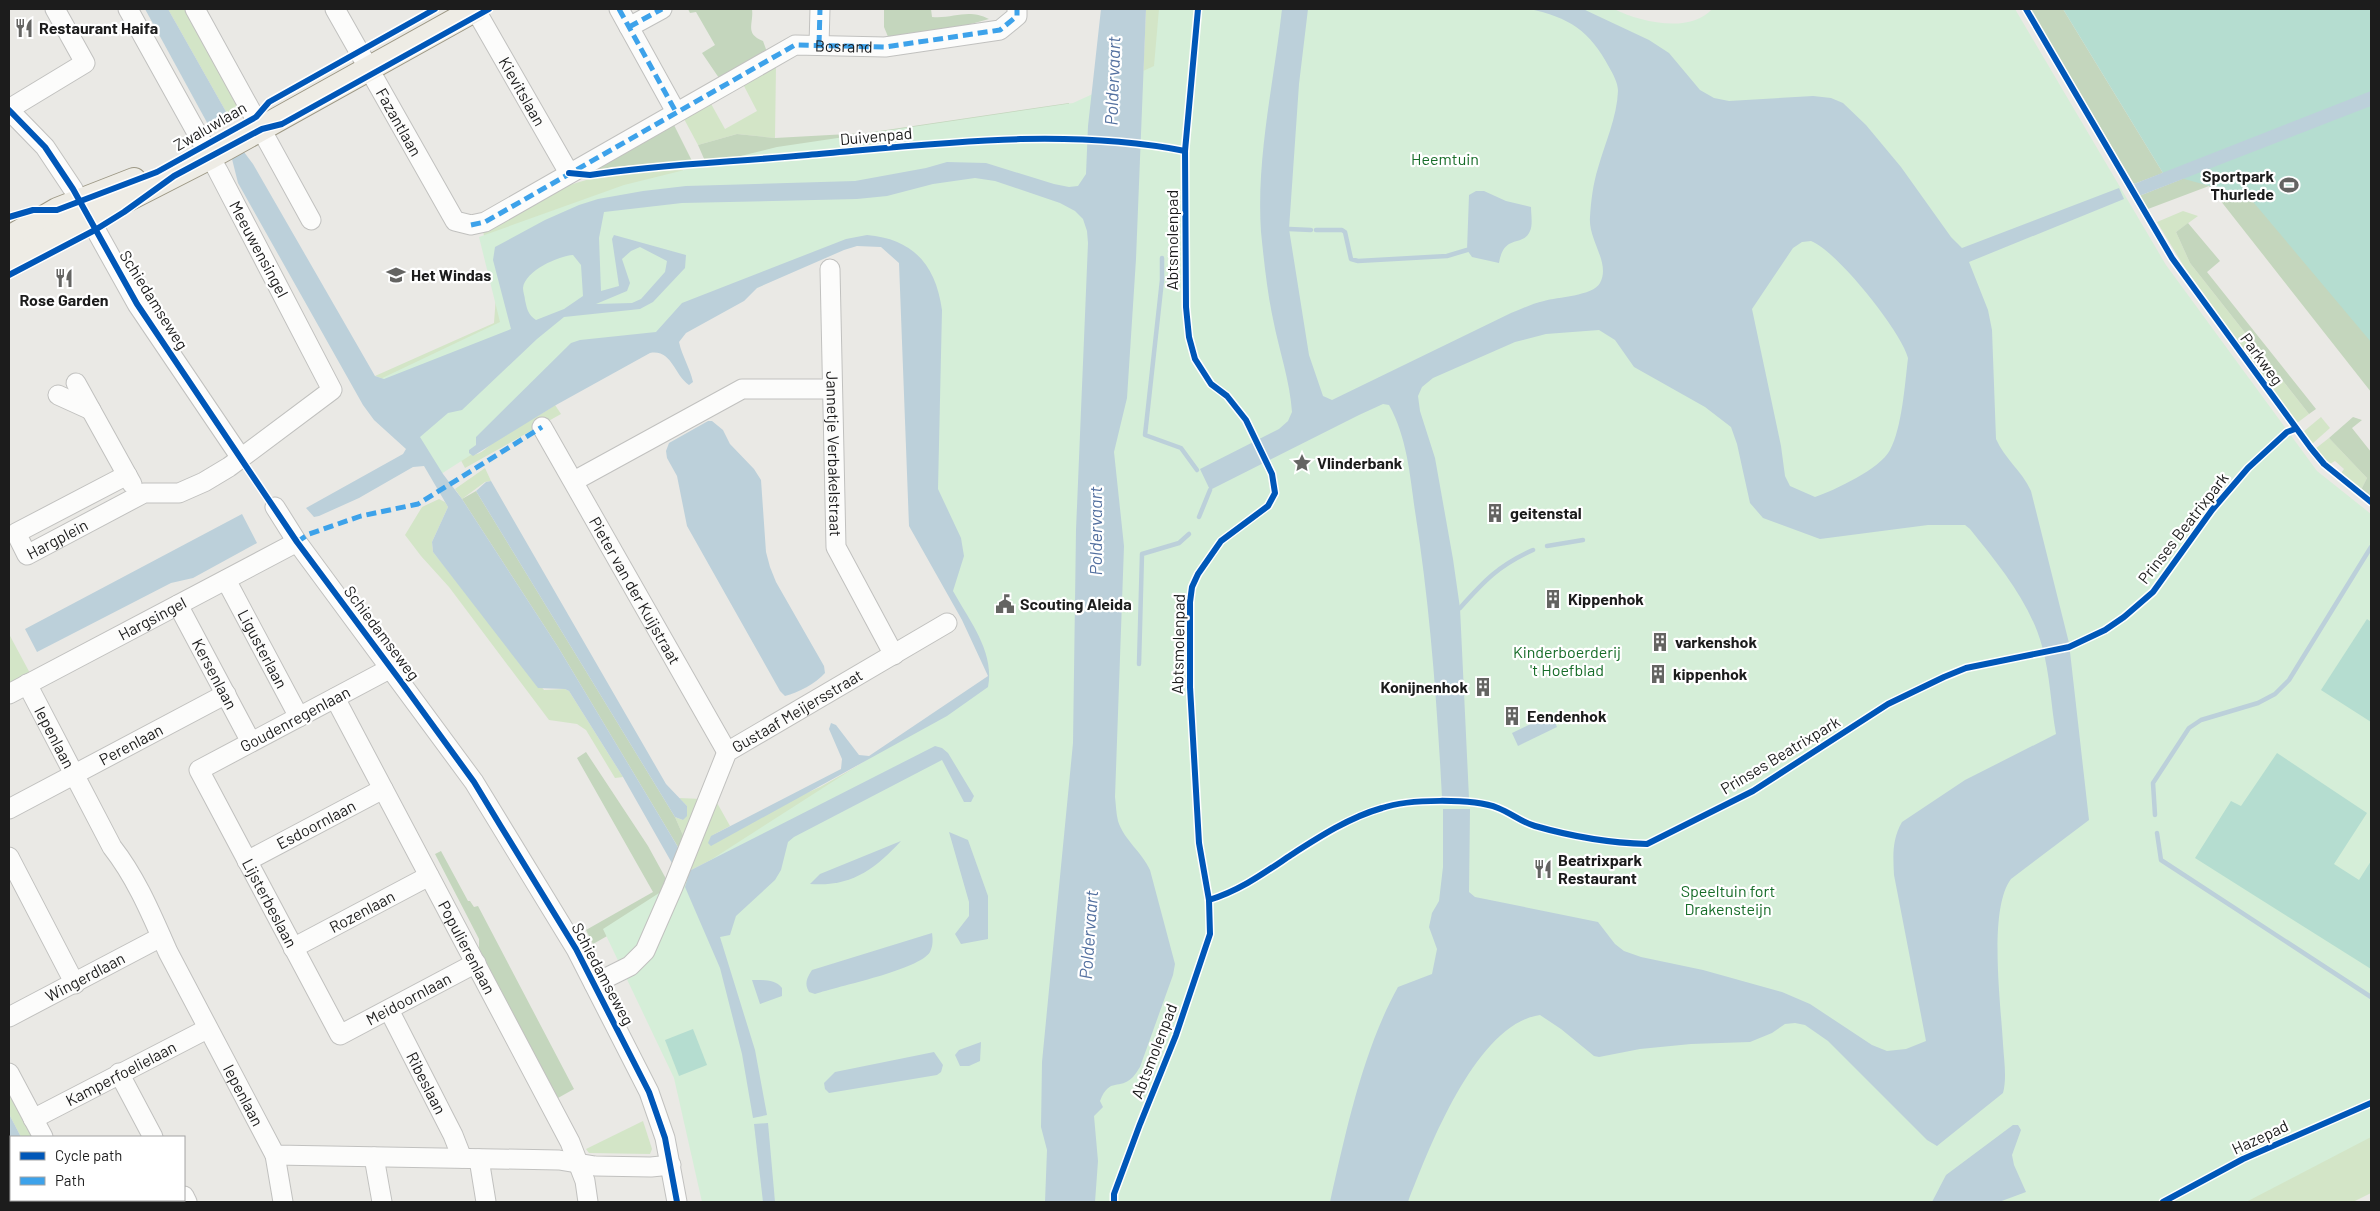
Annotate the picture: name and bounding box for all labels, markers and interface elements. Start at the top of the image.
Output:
restaurant icon: Restaurant Haifa [13,17,35,39]
place label: Restaurant Haifa [39,18,158,37]
street label: Bosrand [815,35,873,56]
water label: Poldervaart [1099,35,1125,126]
street label: Kievitslaan [496,53,550,129]
street label: Fazantlaan [373,84,426,159]
street label: Zwaluwlaan [170,97,249,154]
street label: Duivenpad [839,123,913,148]
park label: Heemtuin [1411,149,1479,168]
place label: Sportpark Thurlede [2202,166,2274,203]
sports icon: Sportpark Thurlede [2278,174,2300,196]
street label: Abtsmolenpad [1162,190,1181,290]
street label: Meeuwensingel [226,197,293,300]
street label: Schiedamseweg [116,247,193,353]
school or university icon: Het Windas [385,264,407,286]
place label: Het Windas [411,265,491,284]
restaurant icon: Rose Garden [53,267,75,289]
place label: Rose Garden [19,290,109,309]
street label: Parkweg [2237,329,2288,388]
street label: Jannetje Verbakelstraat [823,371,846,537]
place icon: Vlinderbank [1291,452,1313,474]
place label: Vlinderbank [1317,453,1403,472]
street label: Prinses Beatrixpark [2133,468,2232,587]
water label: Poldervaart [1084,486,1106,576]
building icon: geitenstal [1484,502,1506,524]
place label: geitenstal [1510,503,1582,522]
street label: Pieter van der Kuijstraat [586,513,685,667]
street label: Hargplein [23,515,91,563]
street label: Schiedamseweg [341,582,424,684]
building icon: Kippenhok [1542,588,1564,610]
place label: Kippenhok [1568,589,1644,608]
street label: Hargsingel [115,592,189,644]
public building icon: Scouting Aleida [994,593,1016,615]
place label: Scouting Aleida [1020,594,1132,613]
street label: Abtsmolenpad [1167,594,1188,694]
street label: Ligusterlaan [234,606,292,691]
building icon: varkenshok [1649,631,1671,653]
place label: varkenshok [1675,632,1757,651]
street label: Kersenlaan [189,635,242,712]
park label: Kinderboerderij 't Hoefblad [1513,642,1621,679]
building icon: kippenhok [1647,663,1669,685]
place label: kippenhok [1673,664,1748,683]
street label: Gustaaf Meijersstraat [728,665,866,756]
building icon: Konijnenhok [1472,676,1494,698]
place label: Konijnenhok [1380,677,1468,696]
street label: Goudenregenlaan [237,682,353,755]
street label: Iepenlaan [31,703,79,771]
building icon: Eendenhok [1501,705,1523,727]
place label: Eendenhok [1527,706,1607,725]
street label: Prinses Beatrixpark [1717,711,1843,798]
street label: Perenlaan [96,719,166,769]
street label: Esdoornlaan [273,795,358,853]
place label: Beatrixpark Restaurant [1558,850,1642,887]
street label: Lijsterbeslaan [239,855,302,950]
restaurant icon: Beatrixpark Restaurant [1532,858,1554,880]
park label: Speeltuin fort Drakensteijn [1681,881,1775,918]
street label: Rozenlaan [326,886,398,936]
water label: Poldervaart [1074,889,1102,980]
street label: Populierenlaan [435,897,500,997]
street label: Schiedamseweg [568,919,638,1028]
street label: Wingerdlaan [42,948,128,1005]
street label: Meidoornlaan [362,968,454,1029]
street label: Abtsmolenpad [1127,1001,1180,1101]
street label: Kamperfoelielaan [62,1037,179,1109]
street label: Ribeslaan [403,1048,451,1117]
street label: Iepenlaan [220,1061,268,1129]
street label: Hazepad [2229,1115,2291,1158]
legend [10,1136,185,1201]
text: Cycle path [55,1146,122,1164]
text: Path [55,1171,85,1189]

